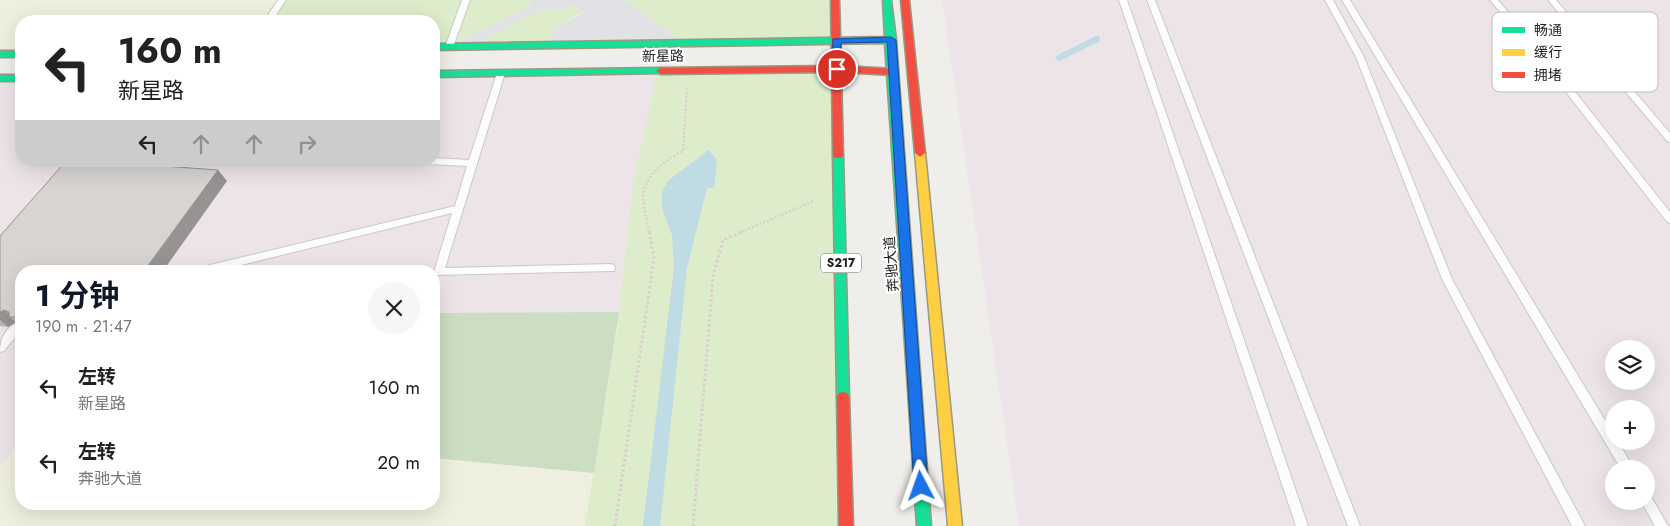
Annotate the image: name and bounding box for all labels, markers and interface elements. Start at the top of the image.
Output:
legend [1492,12,1658,92]
text: 畅通 [1534,20,1562,40]
text: 160 m [118,26,222,76]
icon: left [35,35,100,100]
text: 缓行 [1534,42,1562,62]
street label: 新星路 [642,46,684,66]
pin [816,48,858,90]
icon: arrive [823,55,851,83]
text: 拥堵 [1534,65,1562,85]
text: 新星路 [118,74,184,106]
icon: left [134,130,162,158]
icon: ahead [187,130,215,158]
icon: ahead [240,130,268,158]
icon: right [293,130,321,158]
street label: 奔驰大道 [879,235,903,293]
road number: S217 [821,254,861,272]
text: 1 分钟 [35,274,119,317]
button: close [368,282,420,334]
text: 190 m · 21:47 [35,315,132,338]
map controls [1605,340,1655,510]
button: layers [1605,340,1655,390]
text: 左转 [78,363,116,390]
icon: left [35,374,63,402]
text: 160 m [369,374,420,401]
text: 新星路 [78,392,126,415]
button: + [1605,400,1655,450]
text: 左转 [78,438,116,465]
icon: left [35,449,63,477]
text: 20 m [377,449,420,476]
position arrow [894,459,946,511]
button: − [1605,460,1655,510]
text: 奔驰大道 [78,467,142,490]

